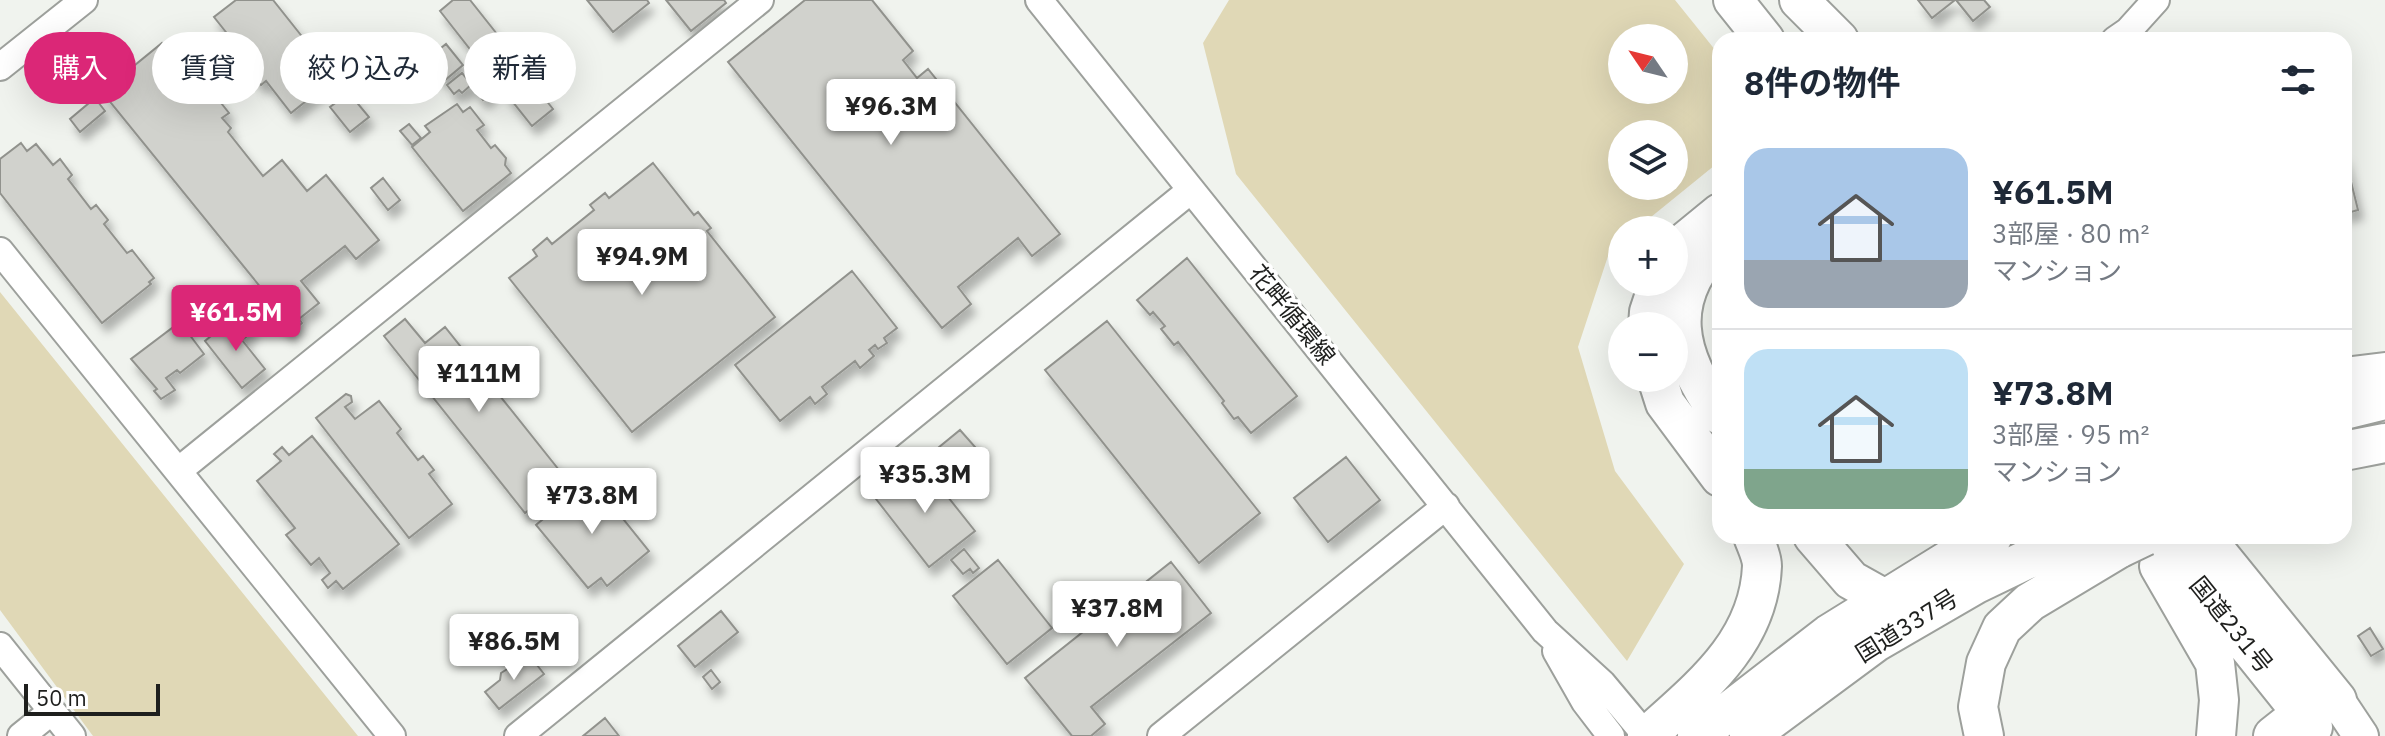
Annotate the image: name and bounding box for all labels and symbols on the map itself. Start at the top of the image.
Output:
north arrow [1608,24,1688,104]
pin: ¥96.3M [826,79,956,147]
pin: ¥94.9M [577,229,707,297]
street label: 花畔循環線 [1243,258,1343,371]
pin: ¥61.5M [171,285,301,353]
pin: ¥111M [423,346,535,414]
pin: ¥35.3M [860,447,990,515]
pin: ¥73.8M [527,468,657,536]
street label: 国道231号 [2183,570,2280,679]
pin: ¥37.8M [1052,581,1182,649]
street label: 国道337号 [1849,581,1964,669]
pin: ¥86.5M [449,614,579,682]
scale bar [24,680,160,716]

